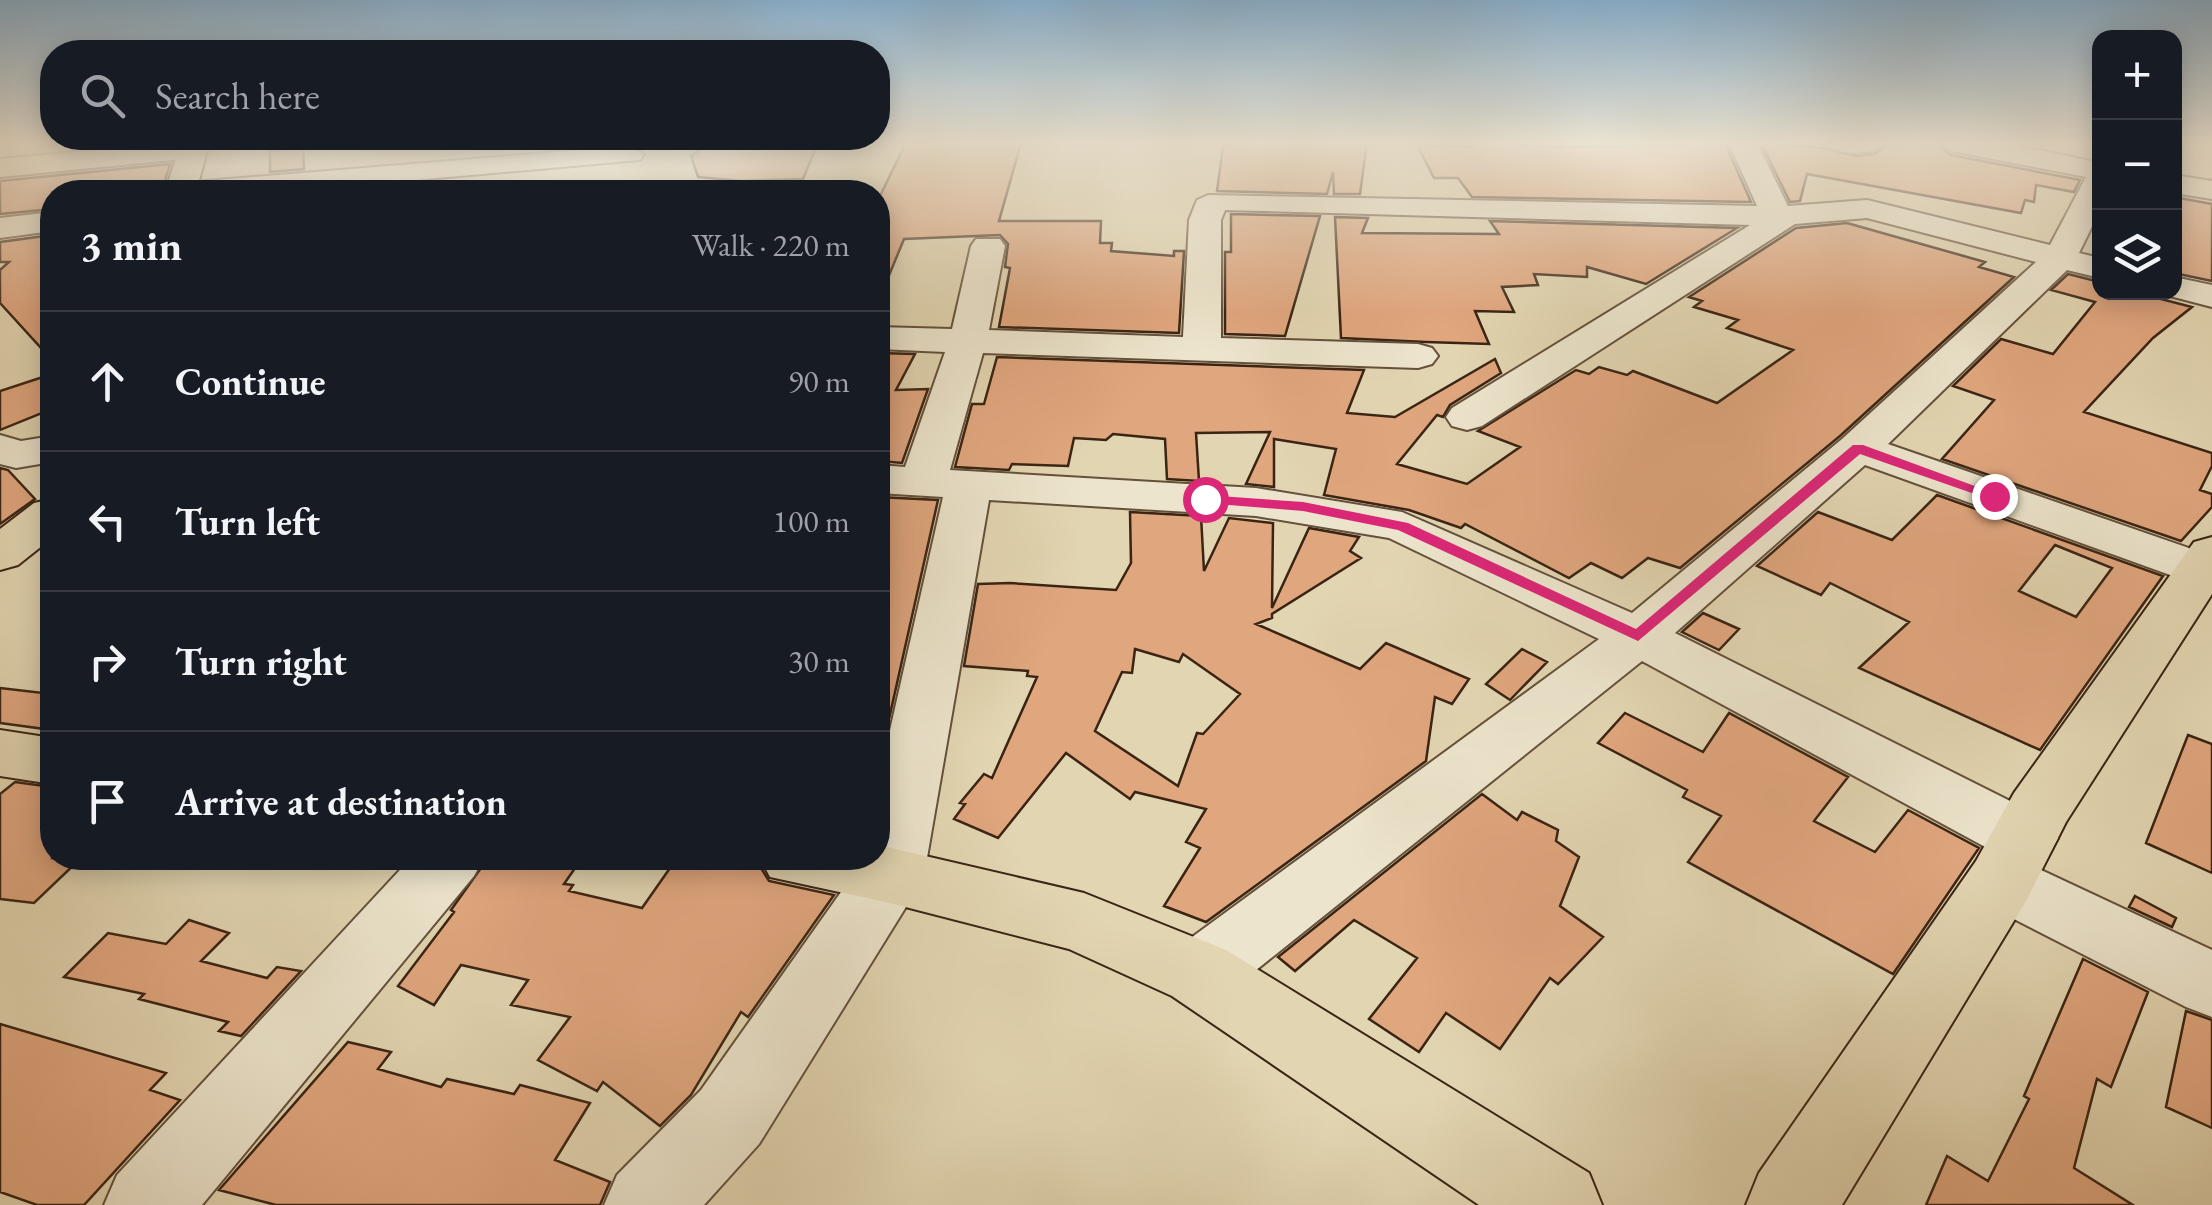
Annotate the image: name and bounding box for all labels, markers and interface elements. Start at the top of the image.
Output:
map controls [2092,30,2182,300]
button: + [2092,30,2182,120]
search box [40,40,890,150]
icon: search [75,68,130,123]
text: Search here [155,71,320,120]
button: − [2092,120,2182,210]
button: layers [2092,210,2182,300]
text: 3 min [80,218,182,273]
text: Walk · 220 m [692,224,850,266]
icon: ahead [80,354,135,409]
text: Continue [175,357,326,406]
text: 90 m [788,360,850,402]
route end [1972,474,2018,520]
route start [1183,477,1229,523]
icon: left [80,494,135,549]
text: Turn left [175,497,320,546]
text: 100 m [773,500,850,542]
icon: right [80,634,135,689]
text: Turn right [175,637,347,686]
text: 30 m [788,640,850,682]
icon: arrive [80,774,135,829]
text: Arrive at destination [175,777,507,826]

